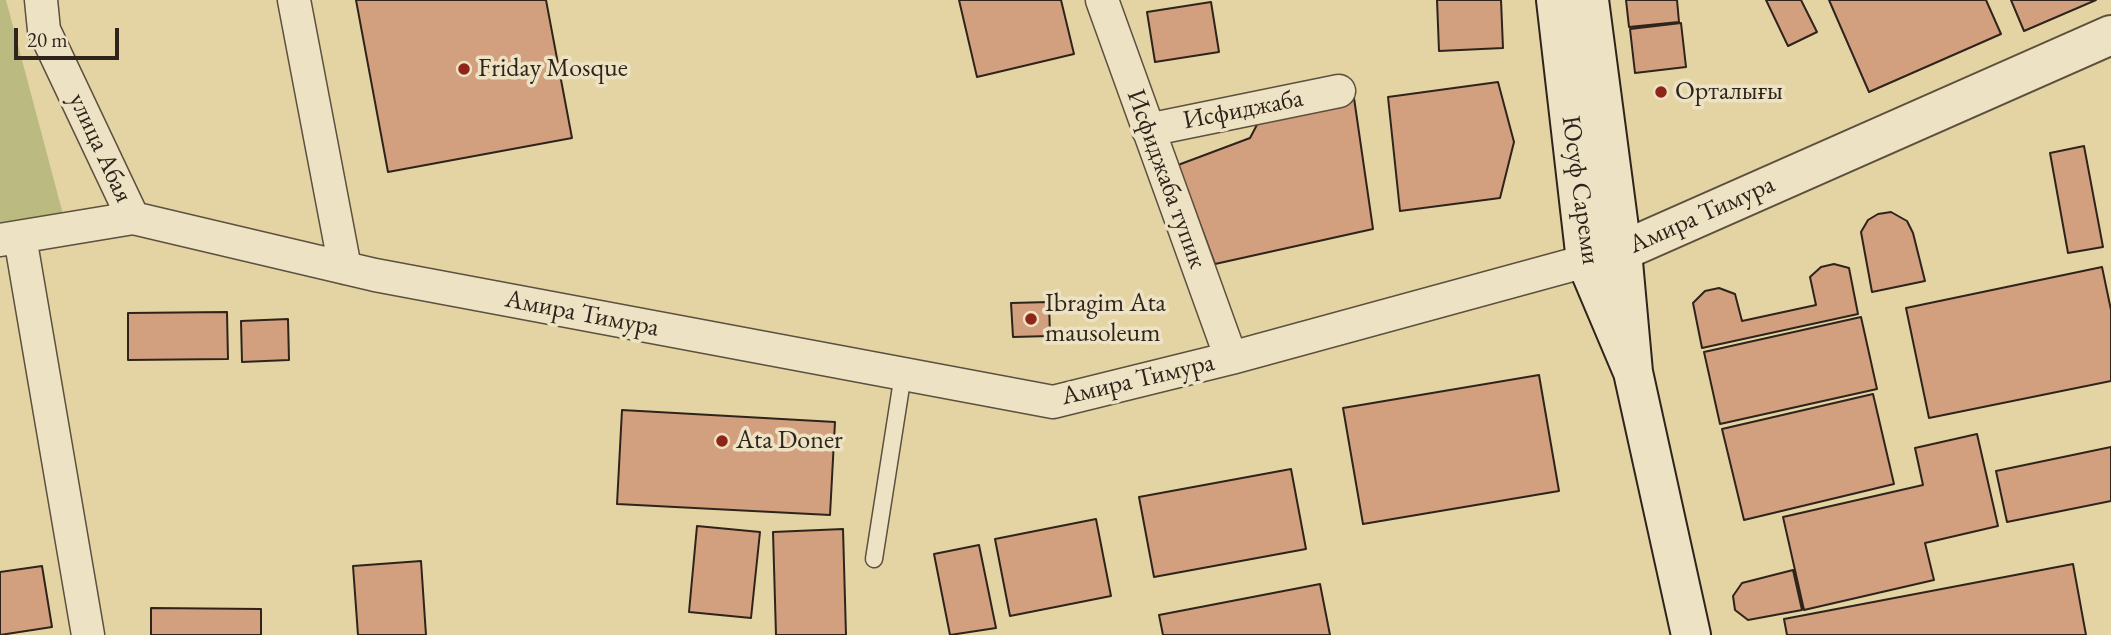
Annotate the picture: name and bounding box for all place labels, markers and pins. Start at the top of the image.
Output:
place label: Friday Mosque [478,53,628,85]
marker: Friday Mosque [456,61,472,77]
place label: Орталығы [1675,76,1783,108]
marker: Орталығы [1653,84,1669,100]
place label: Ibragim Ata mausoleum [1045,288,1166,350]
marker: Ibragim Ata mausoleum [1023,311,1039,327]
place label: Ata Doner [736,425,843,457]
marker: Ata Doner [714,433,730,449]

